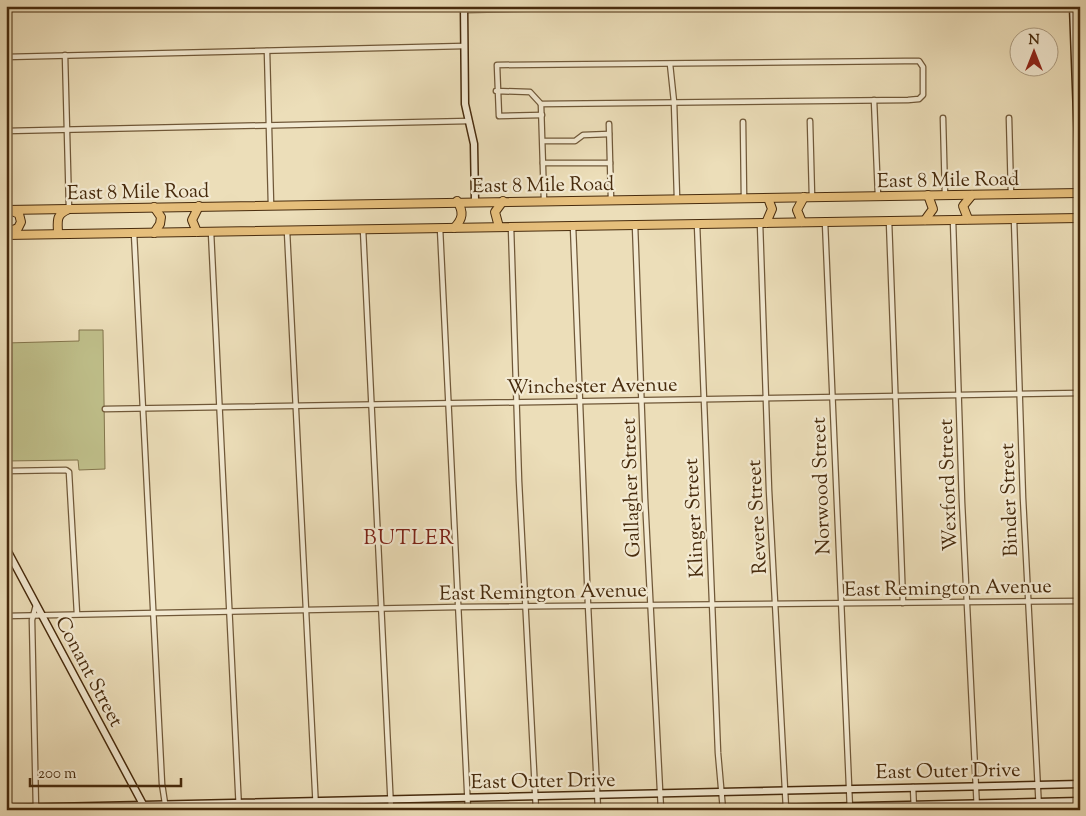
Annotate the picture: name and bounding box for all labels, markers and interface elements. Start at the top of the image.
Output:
north arrow [1008,28,1058,78]
text: N [1028,31,1040,51]
street label: East 8 Mile Road [877,166,1020,197]
street label: East 8 Mile Road [472,171,615,202]
street label: East 8 Mile Road [67,178,210,209]
street label: Winchester Avenue [506,372,678,403]
street label: Gallagher Street [616,417,649,558]
street label: Norwood Street [806,417,839,555]
street label: Wexford Street [933,418,966,552]
street label: Binder Street [994,442,1027,557]
street label: Klinger Street [678,457,713,578]
street label: Revere Street [741,459,776,575]
district label: BUTLER [363,524,455,554]
street label: East Remington Avenue [844,573,1052,606]
street label: East Remington Avenue [439,577,647,610]
street label: Conant Street [46,612,129,733]
scale bar [30,756,181,788]
street label: East Outer Drive [875,757,1021,788]
text: 200 m [38,764,77,785]
street label: East Outer Drive [470,767,616,798]

